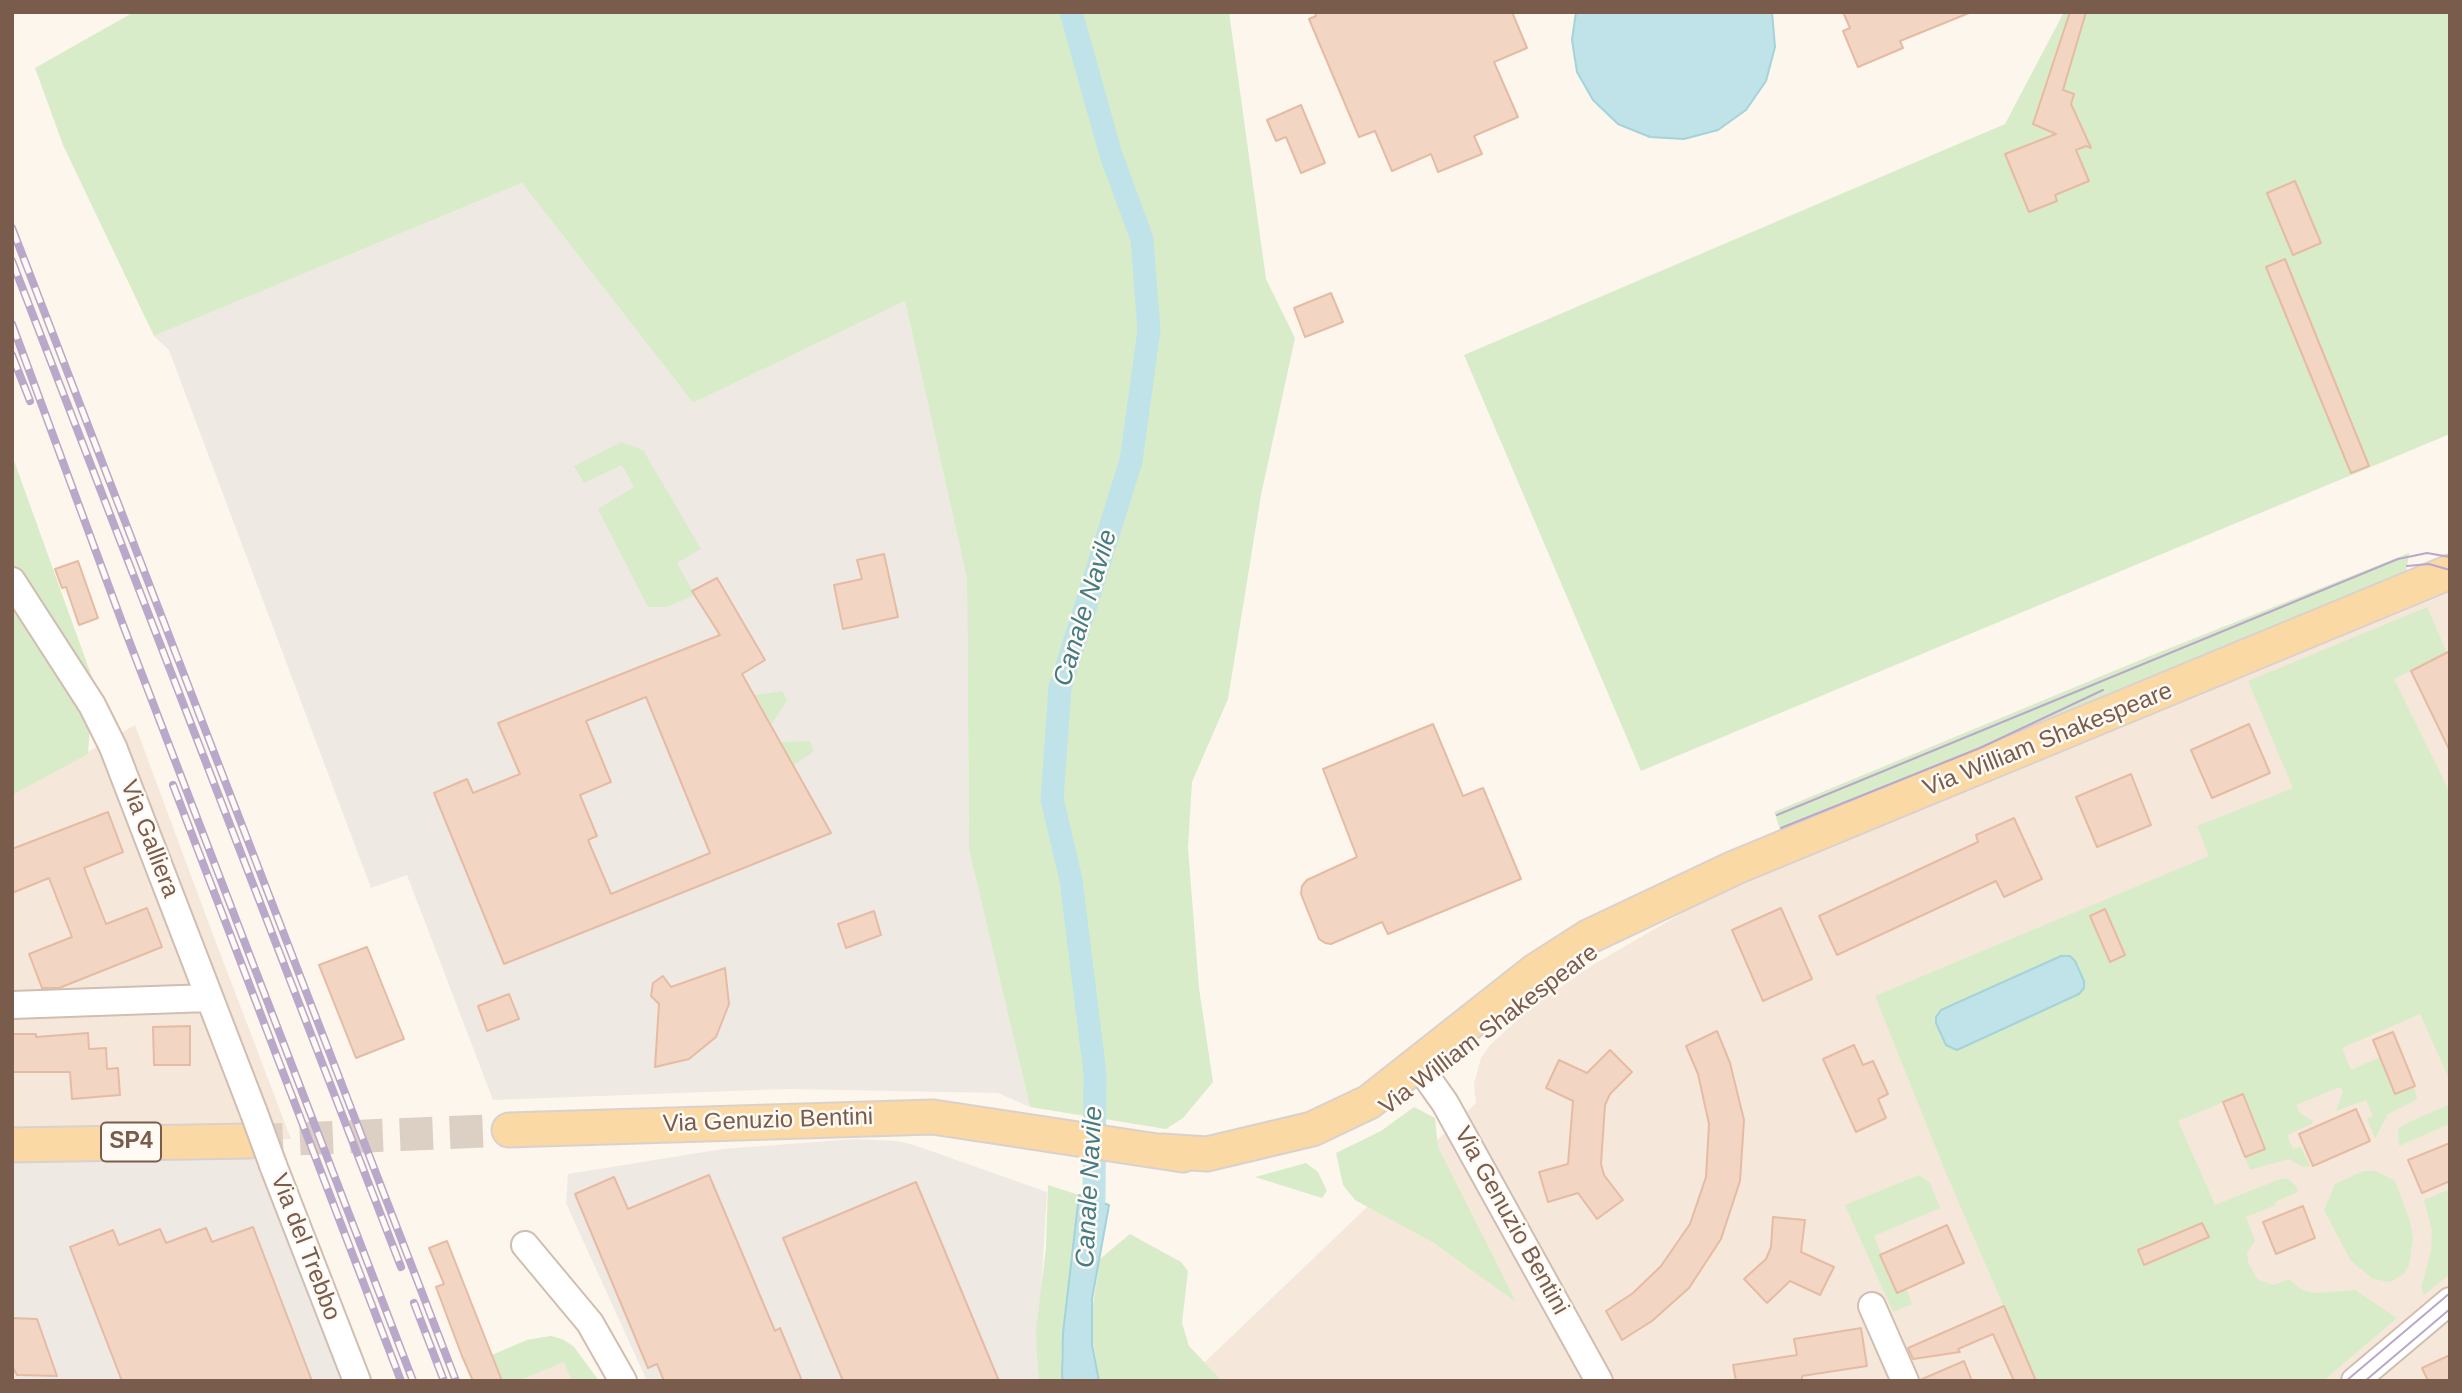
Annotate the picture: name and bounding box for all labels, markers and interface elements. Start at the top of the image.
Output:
water label: Canale Navile [1047,526,1125,690]
street label: Via William Shakespeare [1919,677,2177,803]
street label: Via Galliera [113,776,185,902]
street label: Via William Shakespeare [1374,938,1604,1122]
street label: Via Genuzio Bentini [662,1103,874,1139]
water label: Canale Navile [1070,1105,1110,1269]
road number: SP4 [101,1122,161,1162]
street label: Via Genuzio Bentini [1447,1122,1575,1320]
street label: Via del Trebbo [264,1170,346,1324]

